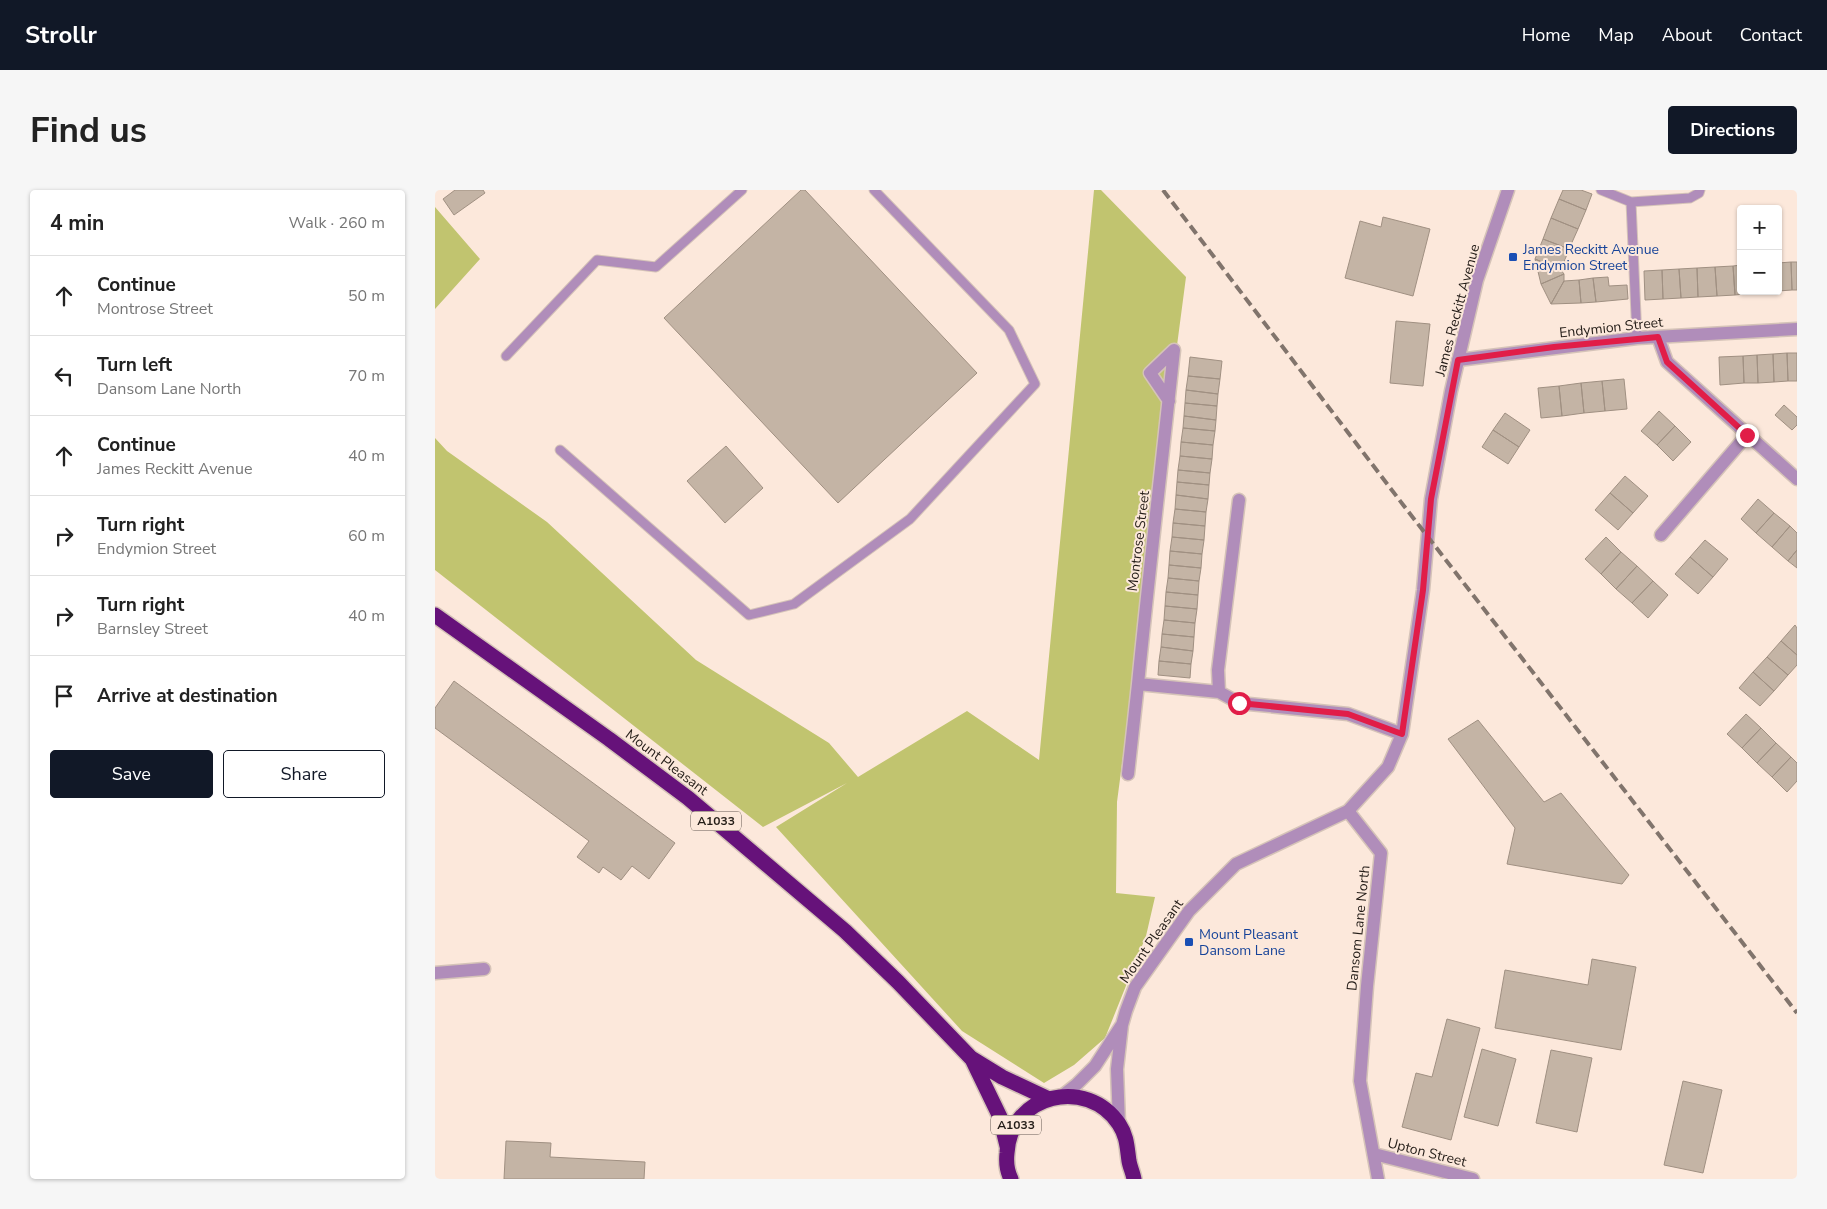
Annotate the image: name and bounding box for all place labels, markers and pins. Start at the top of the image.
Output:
place label: James Reckitt Avenue Endymion Street [1522,240,1659,275]
marker: James Reckitt Avenue Endymion Street [1507,251,1519,263]
place label: Mount Pleasant Dansom Lane [1199,925,1298,960]
marker: Mount Pleasant Dansom Lane [1183,936,1195,948]

